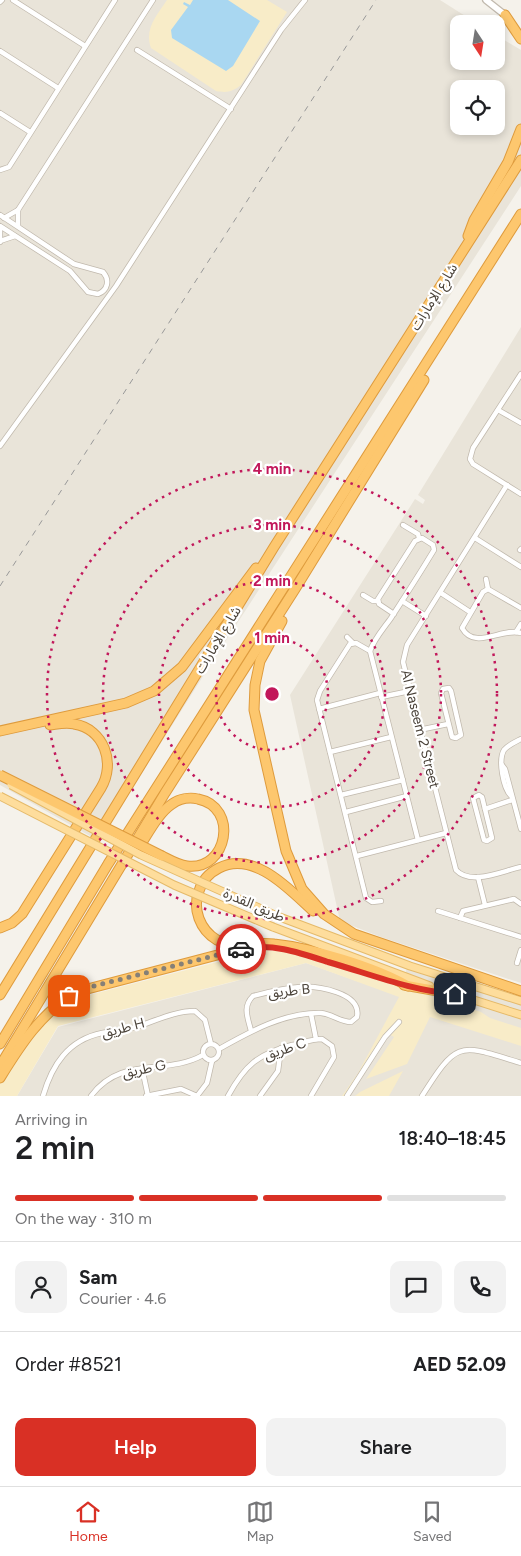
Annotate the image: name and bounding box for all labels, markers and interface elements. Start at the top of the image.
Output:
north arrow [450,15,505,70]
map controls [450,15,505,135]
button: locate [450,80,505,135]
street label: شارع الإمارات [407,260,463,335]
text: 4 min [253,460,291,478]
text: 3 min [253,516,291,534]
text: 2 min [253,572,291,590]
street label: شارع الإمارات [191,603,246,678]
text: 1 min [254,629,290,647]
street label: Al Naseem 2 Street [397,668,443,790]
centre of rings [263,685,281,703]
street label: طريق القدرة [220,884,287,926]
courier [216,924,266,974]
icon: car [227,935,255,963]
pin [434,973,476,1015]
pin [48,975,90,1017]
street label: طريق B [267,980,311,1003]
icon: home [441,980,469,1008]
icon: bag [55,982,83,1010]
street label: طريق H [100,1014,147,1043]
street label: طريق C [262,1034,309,1065]
street label: طريق G [121,1056,168,1083]
text: Arriving in [15,1110,87,1129]
text: 18:40–18:45 [399,1127,506,1150]
text: 2 min [15,1129,95,1167]
text: On the way · 310 m [15,1209,152,1228]
button: person [15,1261,67,1313]
button: chat [390,1261,442,1313]
button: phone [454,1261,506,1313]
text: Sam [79,1266,117,1289]
text: Courier · 4.6 [79,1289,166,1308]
text: Order #8521 [15,1353,122,1376]
text: AED 52.09 [413,1353,506,1376]
button: Help [15,1418,256,1476]
button: Share [266,1418,506,1476]
tab: Home [69,1498,108,1545]
tab: Map [246,1498,274,1545]
tab: Saved [413,1498,452,1545]

